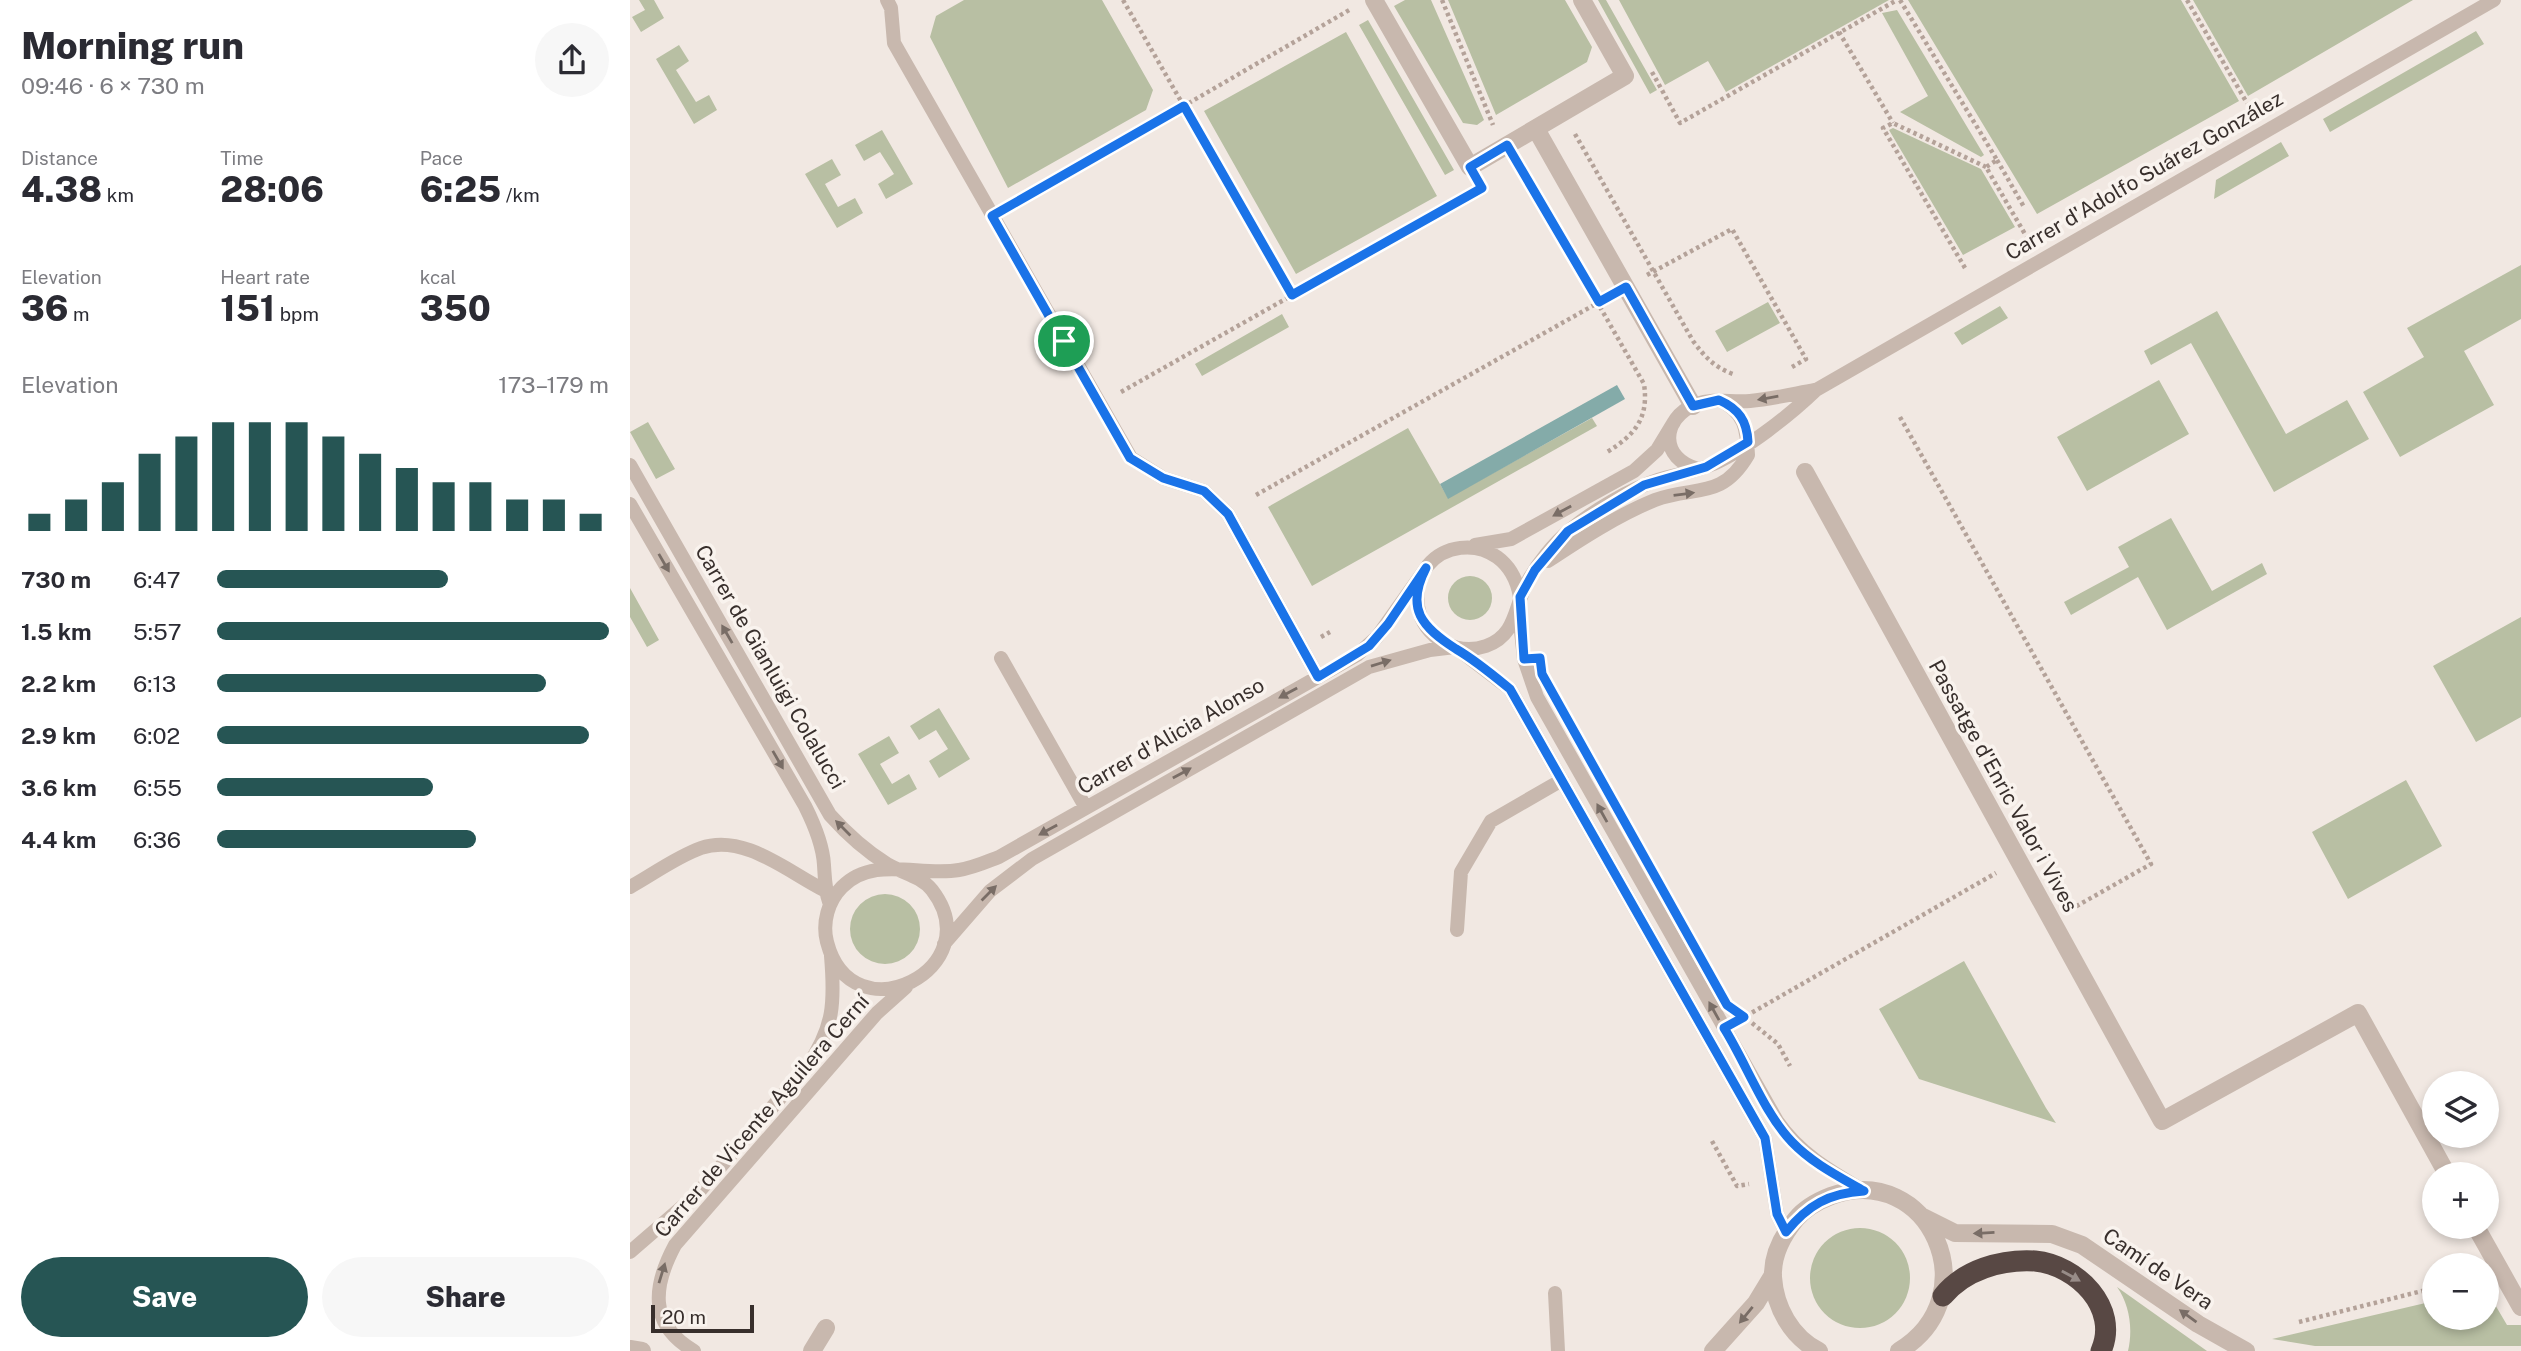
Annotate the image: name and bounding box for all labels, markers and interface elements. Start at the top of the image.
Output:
text: Morning run [21,23,244,68]
button: share [535,23,609,97]
text: 09:46 · 6 × 730 m [21,72,205,99]
street label: Carrer d'Adolfo Suárez González [2001,86,2287,265]
text: Distance [21,147,98,169]
text: Time [220,147,264,169]
text: Pace [420,147,463,169]
text: 4.38 [21,169,102,210]
text: 28:06 [220,169,324,210]
text: 6:25 [420,169,501,210]
text: km [102,184,134,206]
text: /km [501,184,540,206]
text: Elevation [21,266,102,288]
text: Heart rate [220,266,310,288]
text: kcal [420,266,456,288]
text: 36 [21,288,68,329]
text: 151 [220,288,275,329]
text: 350 [420,288,491,329]
text: m [68,303,90,325]
text: bpm [275,303,319,325]
pin [1034,311,1094,371]
icon: arrive [1045,322,1083,360]
text: Elevation [21,371,119,398]
text: 173–179 m [498,371,609,398]
one-way arrow [1757,393,1779,404]
one-way arrow [1673,489,1695,500]
one-way arrow [1552,505,1572,517]
street label: Carrer de Gianluigi Colalucci [690,540,851,793]
one-way arrow [658,554,670,573]
text: 730 m [21,566,91,593]
text: 6:47 [133,566,181,593]
text: 1.5 km [21,618,92,645]
text: 5:57 [133,618,181,645]
one-way arrow [720,624,733,643]
street label: Passatge d'Enric Valor i Vives [1924,655,2083,916]
one-way arrow [1371,658,1392,668]
text: 2.2 km [21,670,96,697]
text: 6:13 [133,670,176,697]
street label: Carrer d'Alicia Alonso [1073,672,1269,799]
one-way arrow [1279,687,1298,699]
text: 2.9 km [21,722,96,749]
text: 6:02 [133,722,180,749]
one-way arrow [772,751,785,770]
one-way arrow [1172,767,1191,779]
text: 3.6 km [21,774,97,801]
text: 6:55 [133,774,182,801]
one-way arrow [1596,803,1608,823]
one-way arrow [835,820,852,837]
one-way arrow [1038,824,1057,836]
text: 4.4 km [21,826,96,853]
text: 6:36 [133,826,181,853]
one-way arrow [981,884,998,901]
street label: Carrer de Vicente Aguilera Cerní [649,988,875,1242]
one-way arrow [1708,1002,1720,1021]
map controls [2422,1071,2499,1330]
button: layers [2422,1071,2499,1148]
button: + [2422,1162,2499,1239]
street label: Camí de Vera [2098,1223,2218,1315]
one-way arrow [1973,1228,1995,1239]
button: − [2422,1253,2499,1330]
button: Save [21,1257,308,1337]
button: Share [322,1257,609,1337]
one-way arrow [658,1263,668,1284]
one-way arrow [2061,1270,2081,1282]
scale bar [651,1302,754,1334]
text: 20 m [662,1306,706,1328]
one-way arrow [1739,1307,1754,1324]
one-way arrow [2179,1310,2197,1324]

